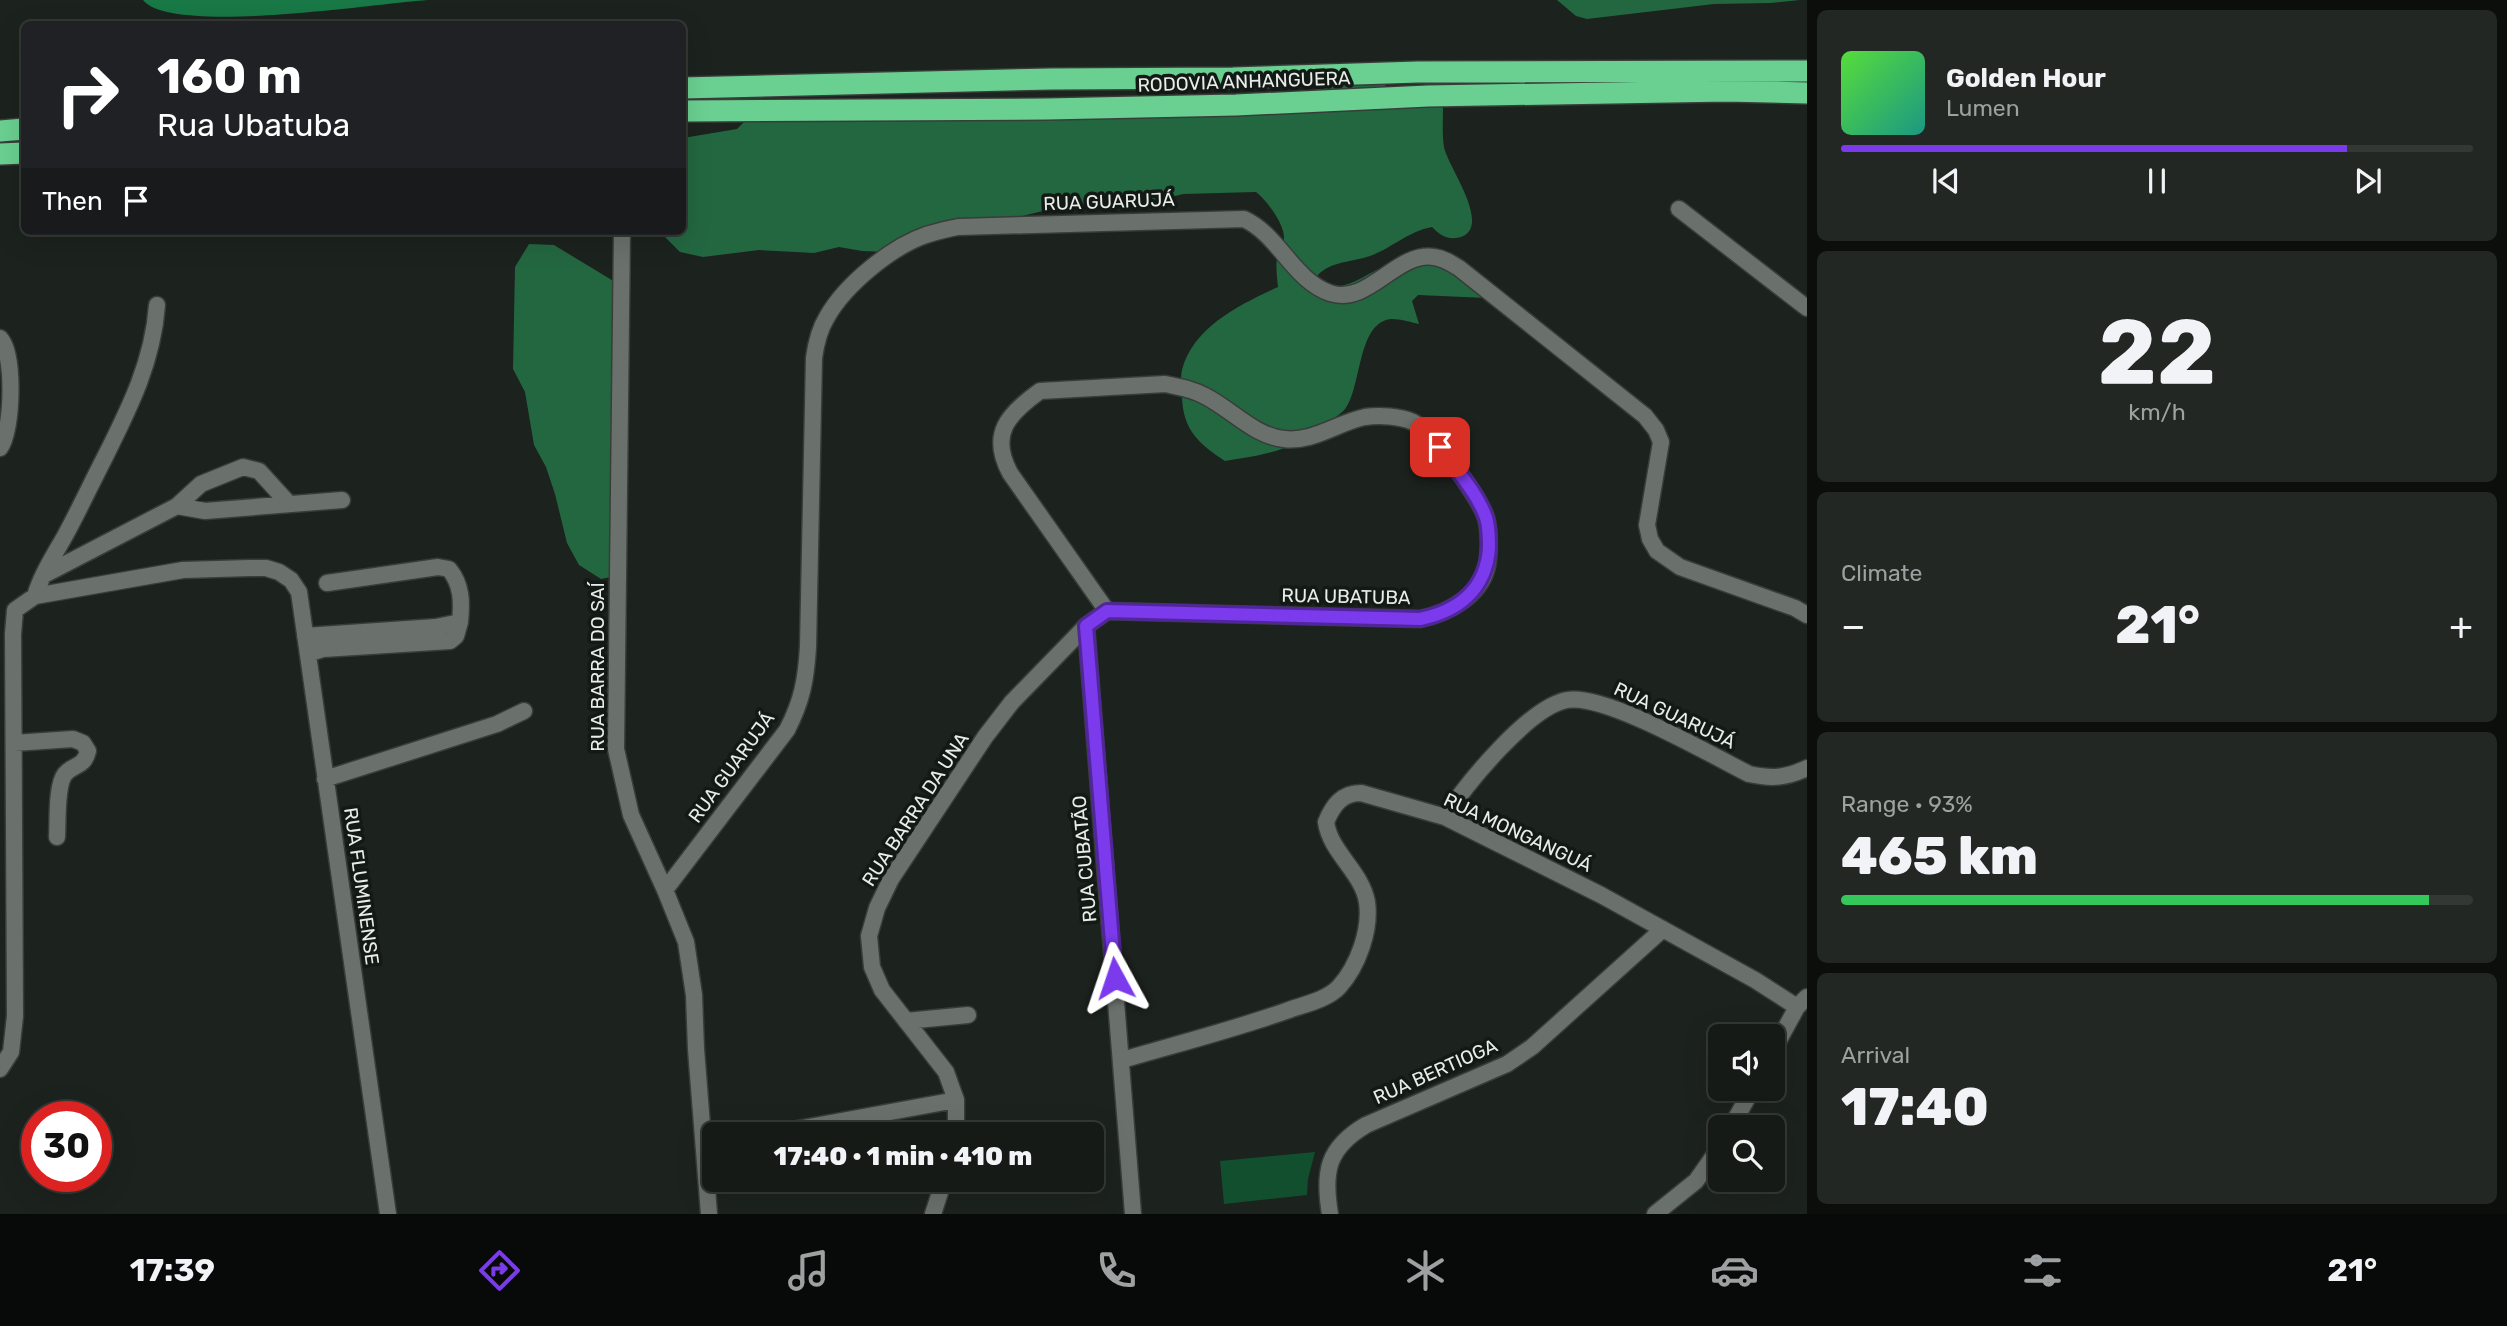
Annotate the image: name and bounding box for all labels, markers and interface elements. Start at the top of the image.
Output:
text: 160 m [157,47,302,105]
icon: right [42,49,133,140]
text: Golden Hour [1946,63,2106,94]
street label: RODOVIA ANHANGUERA [1137,66,1351,97]
text: Lumen [1946,94,2020,122]
text: Rua Ubatuba [157,106,350,144]
icon: previous [1927,162,1965,200]
icon: pause [2138,162,2176,200]
icon: next [2349,162,2387,200]
icon: arrive [117,182,155,220]
text: Then [42,186,103,217]
street label: RUA GUARUJÁ [1043,188,1175,215]
text: 22 [2098,298,2216,406]
text: km/h [2128,398,2186,426]
pin [1410,417,1470,477]
icon: arrive [1421,428,1459,466]
text: Climate [1841,559,1922,587]
street label: RUA BARRA DO SAÍ [586,581,609,752]
street label: RUA UBATUBA [1281,584,1411,609]
text: 21° [2115,594,2200,656]
text: − [1841,603,1866,649]
text: + [2449,603,2473,649]
street label: RUA GUARUJÁ [1610,677,1739,754]
street label: RUA GUARUJÁ [683,707,779,827]
street label: RUA BARRA DA UNA [857,728,974,890]
street label: RUA MONGANGUÁ [1440,788,1596,877]
text: Range · 93% [1841,790,1973,818]
street label: RUA CUBATÃO [1067,795,1101,923]
street label: RUA FLUMINENSE [339,806,384,966]
text: 465 km [1841,825,2038,887]
position arrow [1078,941,1152,1015]
map controls [1708,1024,1785,1192]
button: sound [1708,1024,1785,1101]
street label: RUA BERTIOGA [1370,1034,1501,1109]
text: Arrival [1841,1041,1910,1069]
text: 17:40 [1841,1076,1989,1138]
speed limit sign: 30 [21,1101,112,1192]
button: search [1708,1115,1785,1192]
text: 17:40 · 1 min · 410 m [774,1141,1032,1172]
icon: directions [475,1246,524,1295]
icon: music [784,1246,833,1295]
icon: phone [1092,1246,1141,1295]
icon: climate [1401,1246,1450,1295]
icon: car [1710,1246,1759,1295]
icon: filters [2018,1246,2067,1295]
text: 17:39 [130,1251,215,1289]
text: 21° [2327,1251,2377,1289]

